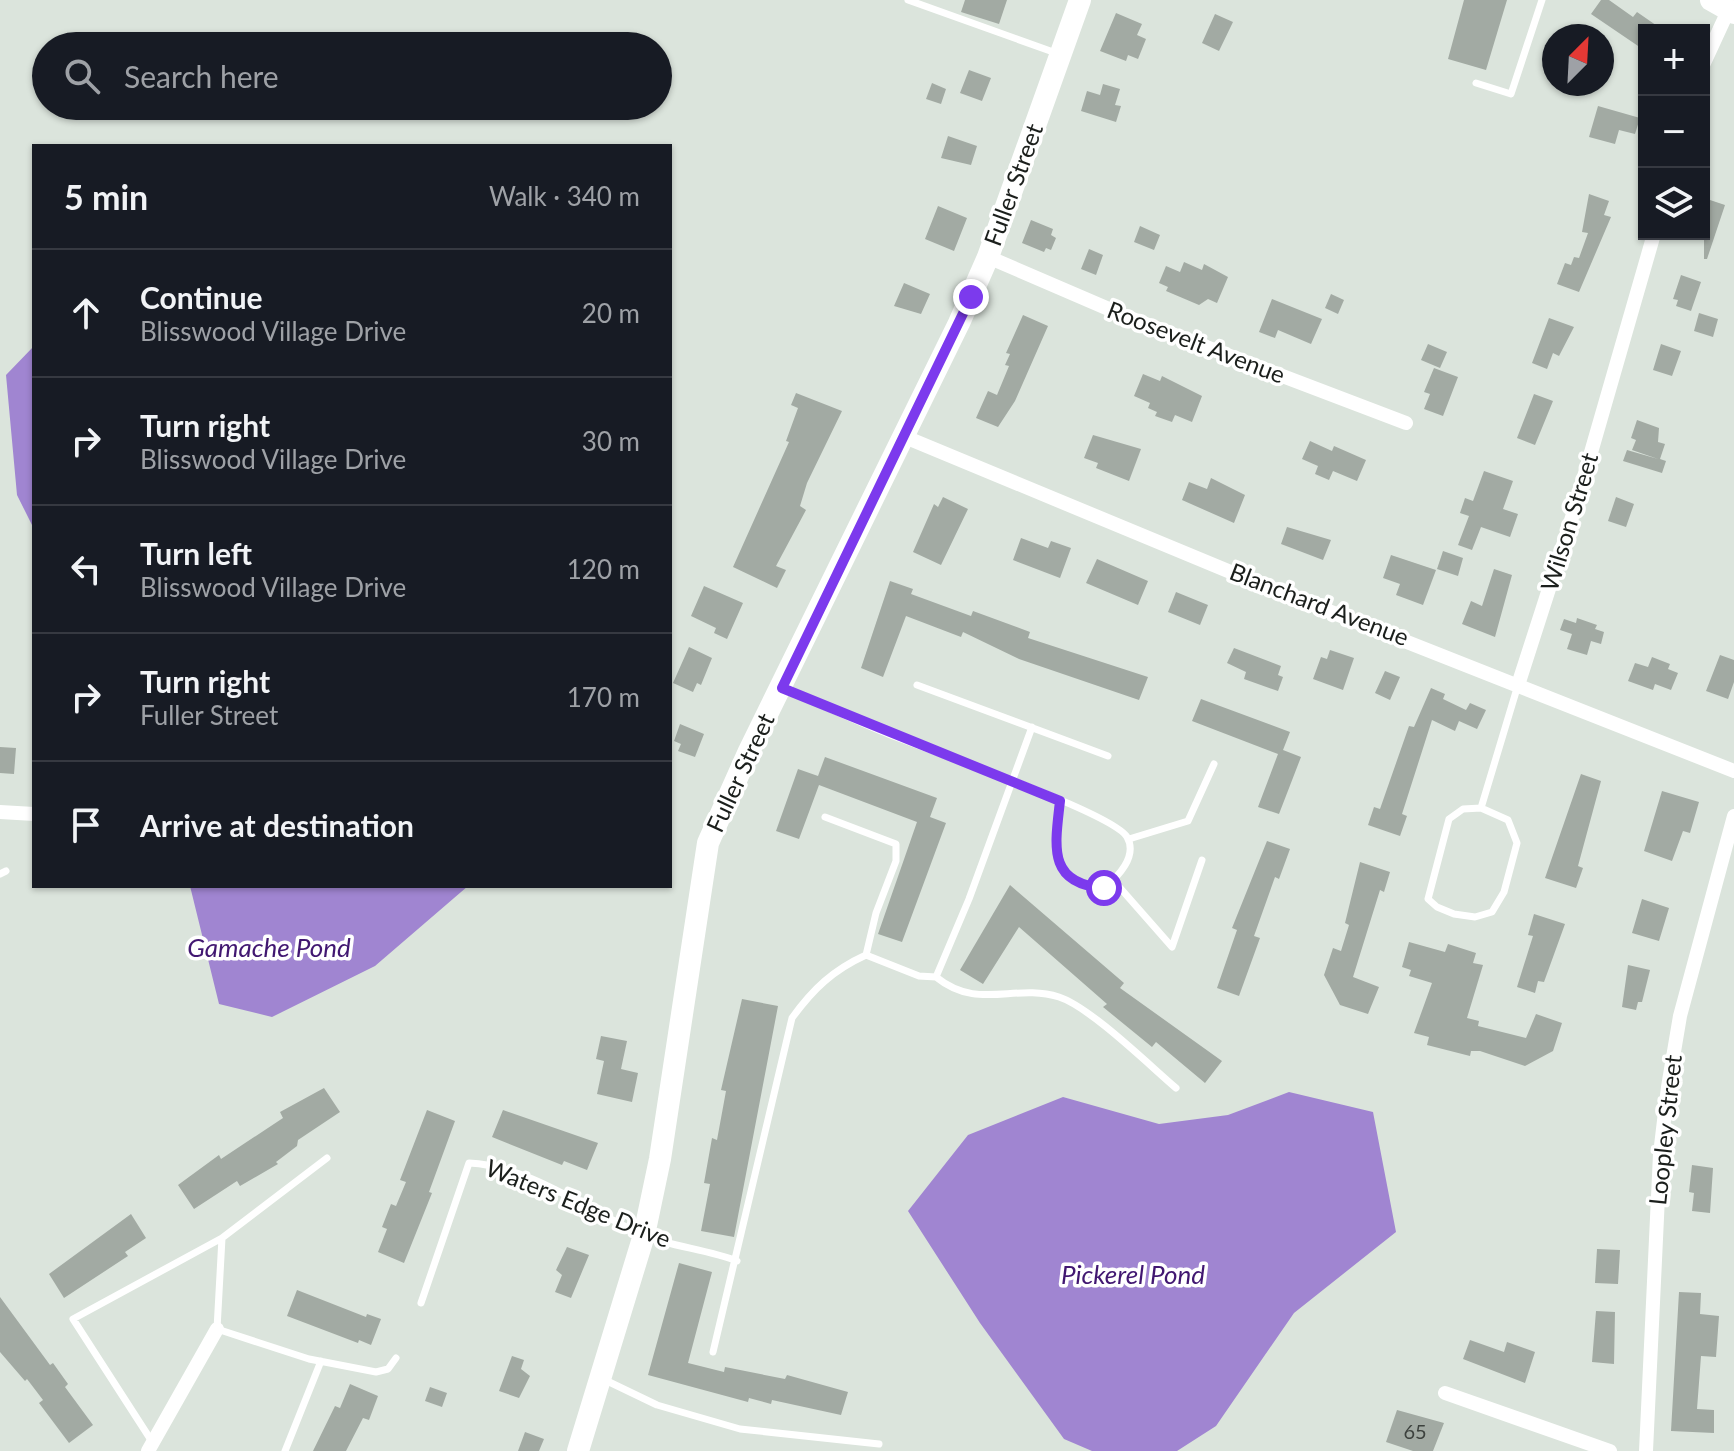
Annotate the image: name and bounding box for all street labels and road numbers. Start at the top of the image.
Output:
street label: Fuller Street [977,119,1048,249]
street label: Roosevelt Avenue [1104,294,1290,389]
street label: Wilson Street [1534,449,1603,594]
street label: Blanchard Avenue [1226,556,1413,651]
street label: Fuller Street [700,708,780,836]
street label: Loopley Street [1642,1053,1687,1207]
street label: Waters Edge Drive [482,1152,675,1253]

